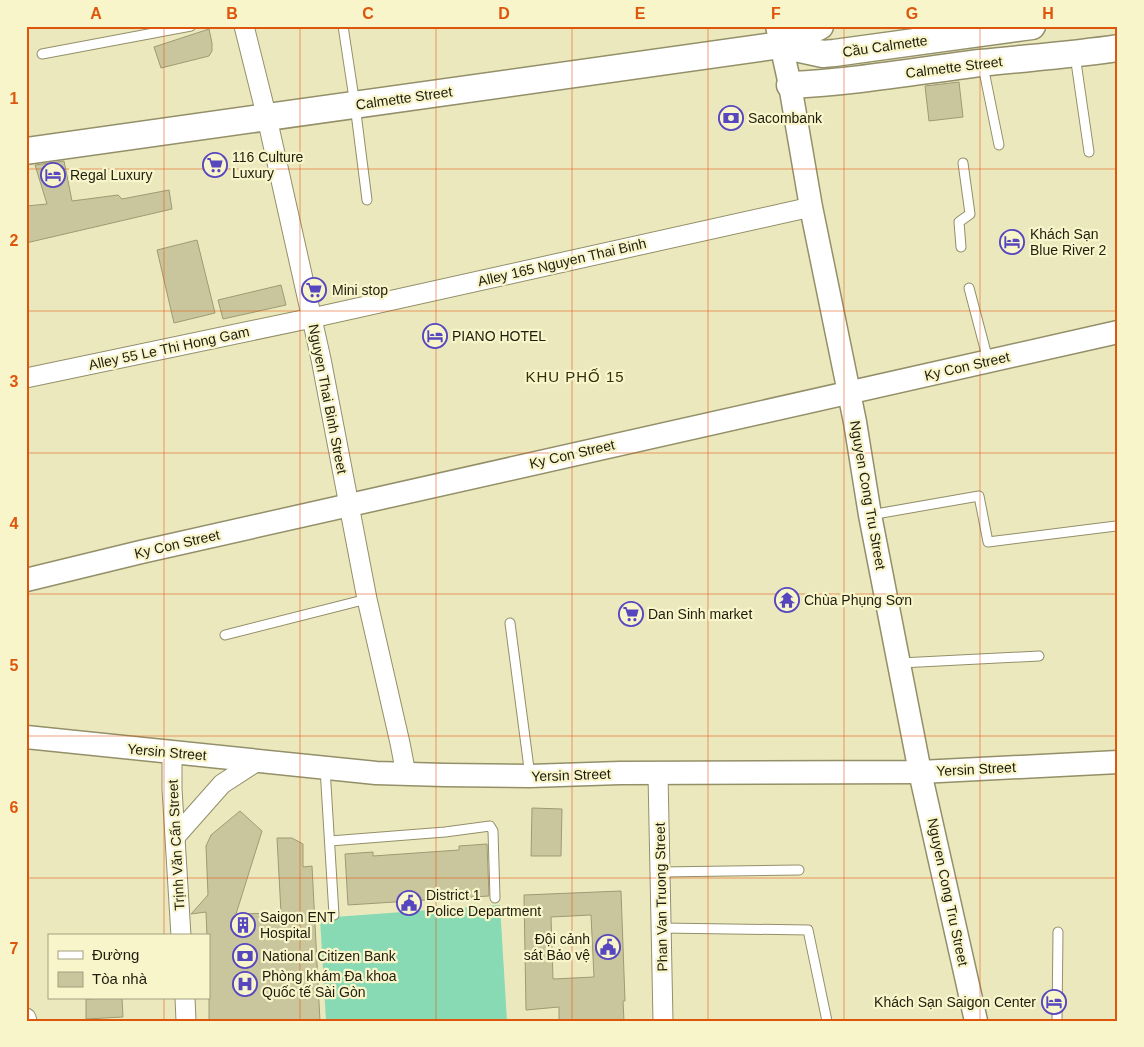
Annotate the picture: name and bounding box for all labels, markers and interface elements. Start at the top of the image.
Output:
text: A [90,5,102,22]
text: B [226,5,238,22]
text: C [362,5,374,22]
text: D [498,5,510,22]
text: E [635,5,646,22]
text: F [771,5,781,22]
text: G [906,5,918,22]
text: H [1042,5,1054,22]
street label: Cầu Calmette [842,32,929,60]
street label: Calmette Street [905,53,1003,81]
street label: Calmette Street [355,83,453,113]
text: 1 [10,90,19,107]
bank icon: Sacombank [718,105,744,131]
place label: Sacombank [748,110,823,126]
place label: 116 Culture Luxury [232,149,304,181]
supermarket icon: 116 Culture Luxury [202,152,228,178]
hotel icon: Regal Luxury [40,162,66,188]
place label: Regal Luxury [70,167,153,183]
place label: Khách Sạn Blue River 2 [1030,226,1106,258]
hotel icon: Khách Sạn Blue River 2 [999,229,1025,255]
text: 2 [10,232,19,249]
street label: Alley 165 Nguyen Thai Binh [476,235,648,289]
supermarket icon: Mini stop [301,277,327,303]
place label: Mini stop [332,282,388,298]
street label: Alley 55 Le Thi Hong Gam [87,323,251,373]
street label: Nguyen Thai Binh Street [306,323,350,475]
hotel icon: PIANO HOTEL [422,323,448,349]
place label: PIANO HOTEL [452,328,546,344]
street label: Ky Con Street [923,348,1011,384]
district label: KHU PHỐ 15 [525,368,625,385]
text: 3 [10,373,19,390]
street label: Nguyen Cong Tru Street [847,419,889,571]
street label: Ky Con Street [528,436,616,472]
text: 4 [10,515,19,532]
street label: Ky Con Street [133,526,221,562]
temple icon: Chùa Phụng Sơn [774,587,800,613]
place label: Chùa Phụng Sơn [804,592,912,608]
supermarket icon: Dan Sinh market [618,601,644,627]
place label: Dan Sinh market [648,606,752,622]
text: 5 [10,657,19,674]
street label: Yersin Street [127,741,207,763]
street label: Yersin Street [936,759,1016,779]
street label: Yersin Street [531,766,611,784]
street label: Trịnh Văn Cấn Street [165,779,187,911]
text: 6 [10,799,19,816]
street label: Nguyen Cong Tru Street [924,816,972,968]
street label: Phan Van Truong Street [652,822,670,972]
place label: District 1 Police Department [426,887,541,919]
public building icon: District 1 Police Department [396,890,422,916]
place label: Saigon ENT Hospital [260,909,336,941]
building icon: Saigon ENT Hospital [230,912,256,938]
place label: Đội cảnh sát Bảo vệ [524,931,590,963]
legend [48,934,210,1000]
public building icon: Đội cảnh sát Bảo vệ [595,934,621,960]
text: 7 [10,940,19,957]
bank icon: National Citizen Bank [232,943,258,969]
text: Đường [92,946,139,963]
place label: National Citizen Bank [262,948,397,964]
place label: Phòng khám Đa khoa Quốc tế Sài Gòn [262,968,397,1000]
text: Tòa nhà [92,970,148,987]
hospital icon: Phòng khám Đa khoa Quốc tế Sài Gòn [232,971,258,997]
hotel icon: Khách Sạn Saigon Center [1041,989,1067,1015]
place label: Khách Sạn Saigon Center [874,994,1036,1010]

